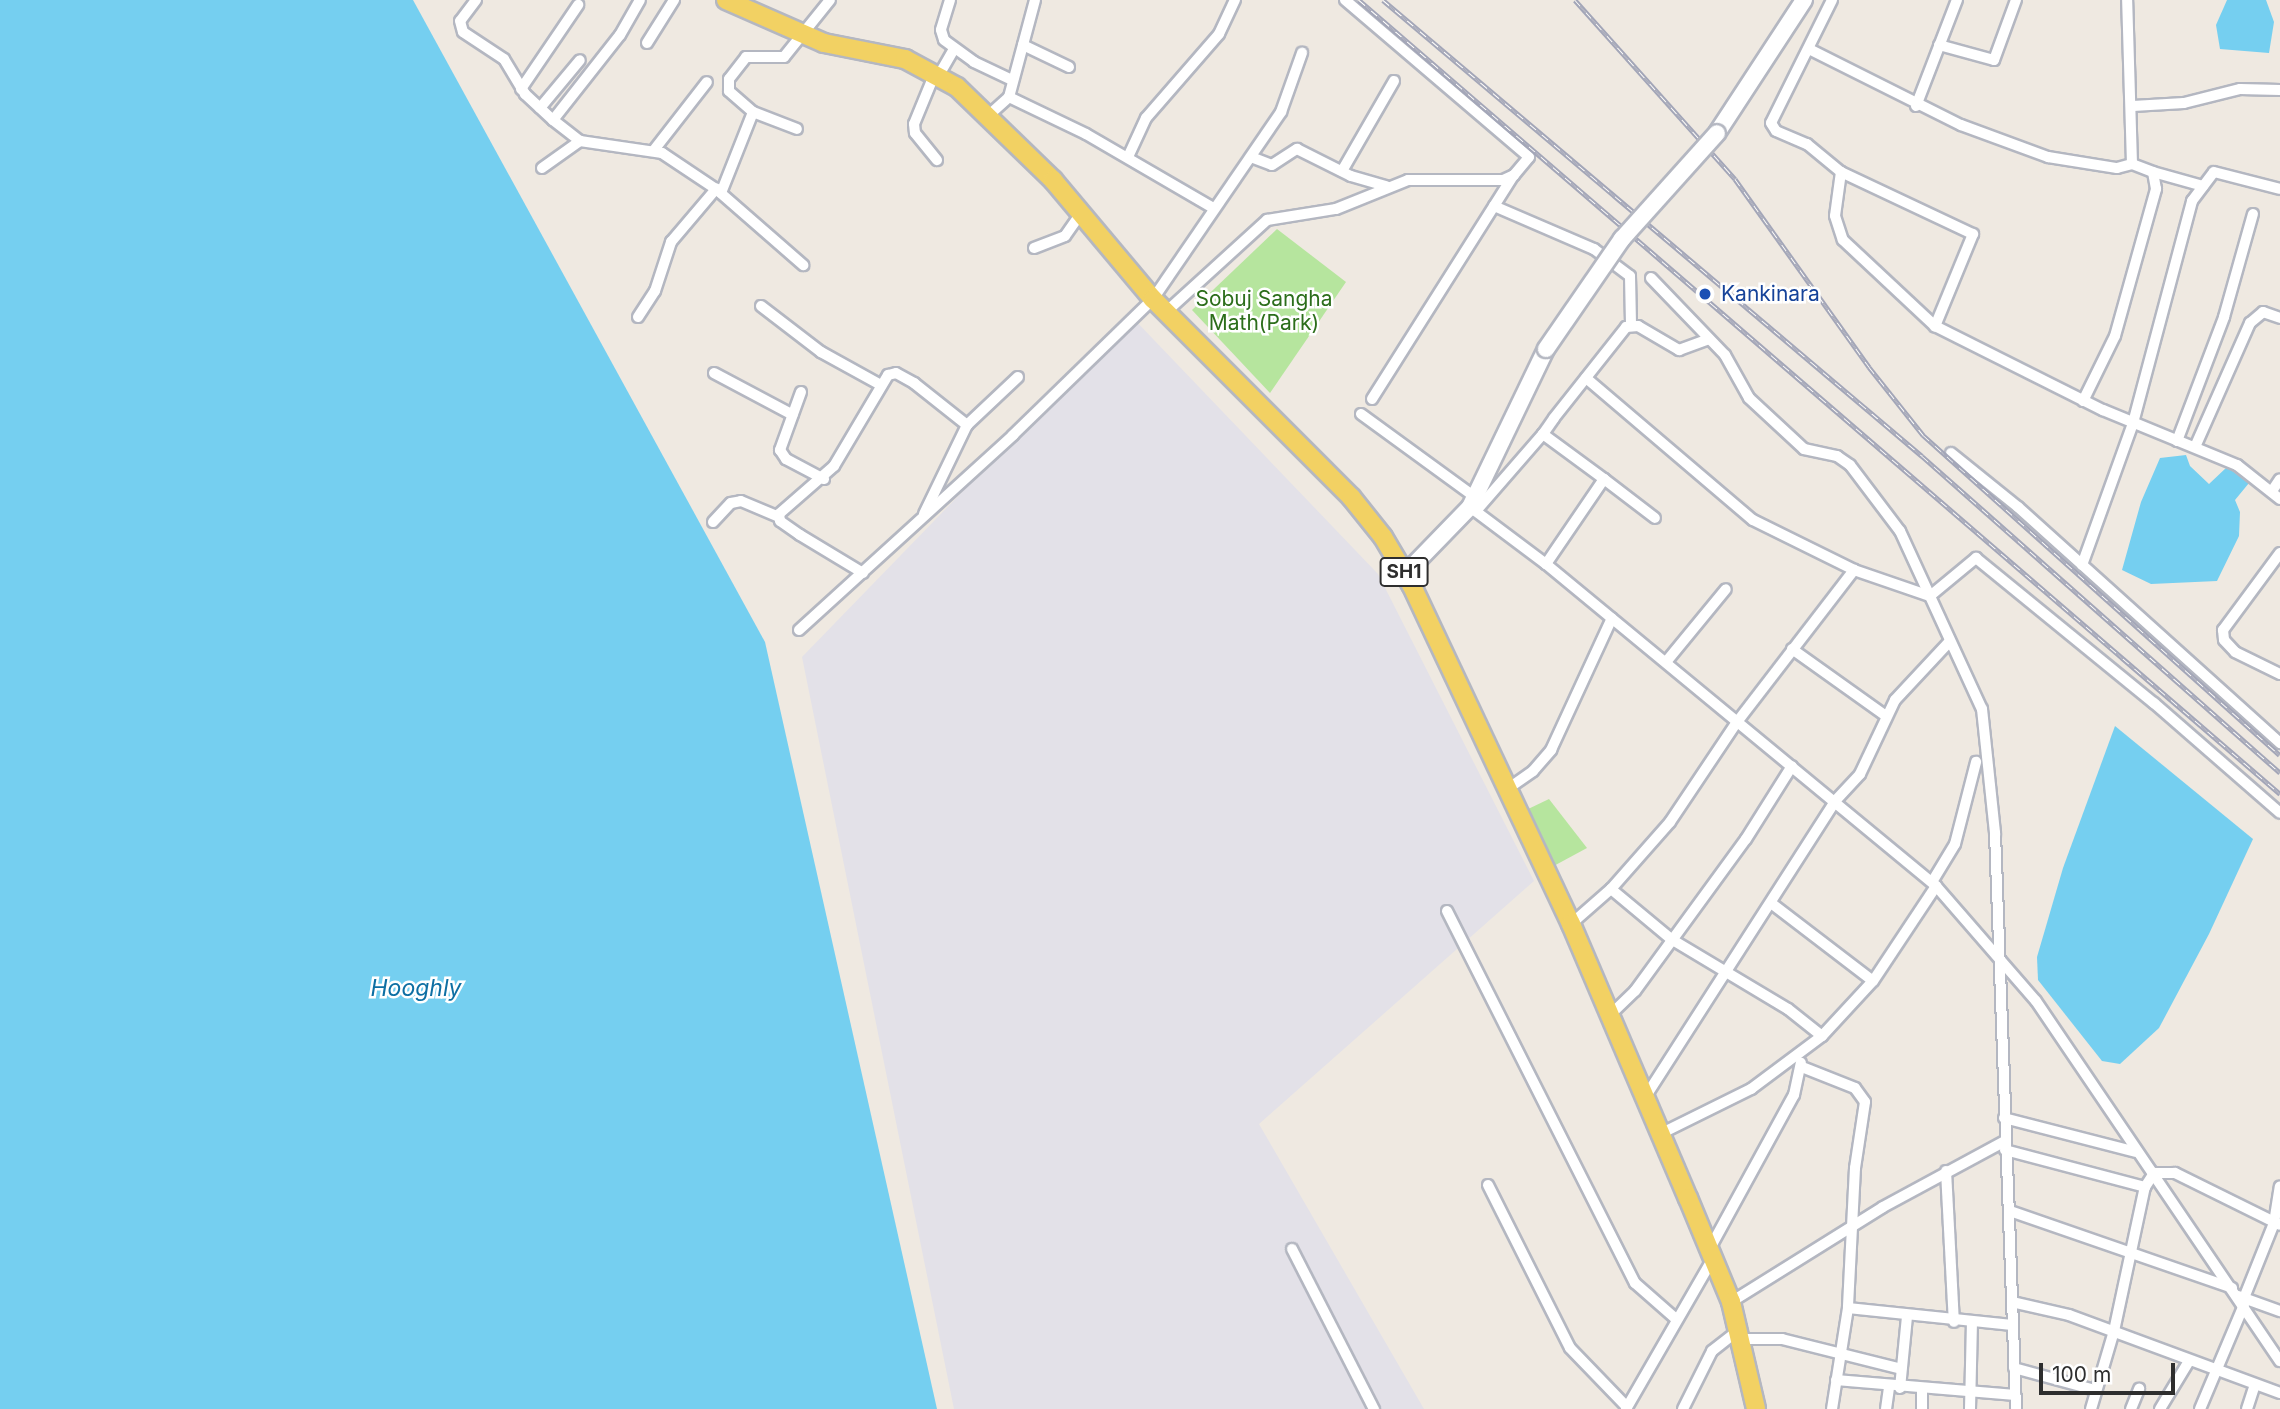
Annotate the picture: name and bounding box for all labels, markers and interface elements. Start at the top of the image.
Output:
place label: Kankinara [1721,281,1820,307]
marker: Kankinara [1695,284,1715,304]
park label: Sobuj Sangha Math(Park) [1195,286,1333,336]
road number: SH1 [1380,556,1428,587]
water label: Hooghly [370,974,462,1002]
scale bar [2042,1350,2178,1394]
text: 100 m [2052,1362,2111,1387]

